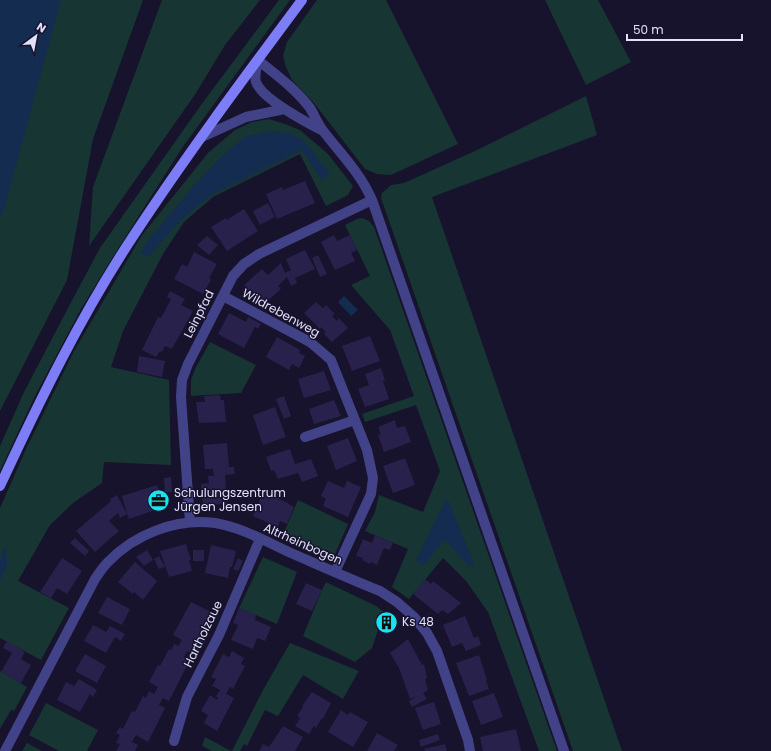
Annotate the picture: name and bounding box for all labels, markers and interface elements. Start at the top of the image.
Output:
north arrow [16,16,56,56]
scale bar [627,16,742,42]
text: N [34,19,49,36]
text: 50 m [633,21,664,38]
street label: Wildrebenweg [239,284,323,341]
street label: Leinpfad [179,287,218,341]
place label: Schulungszentrum Jürgen Jensen [174,484,286,515]
office icon: Schulungszentrum Jürgen Jensen [145,487,171,513]
street label: Altrheinbogen [261,519,345,569]
street label: Hartholzaue [179,598,226,670]
building icon: Ks 48 [374,609,400,635]
place label: Ks 48 [402,613,434,630]

